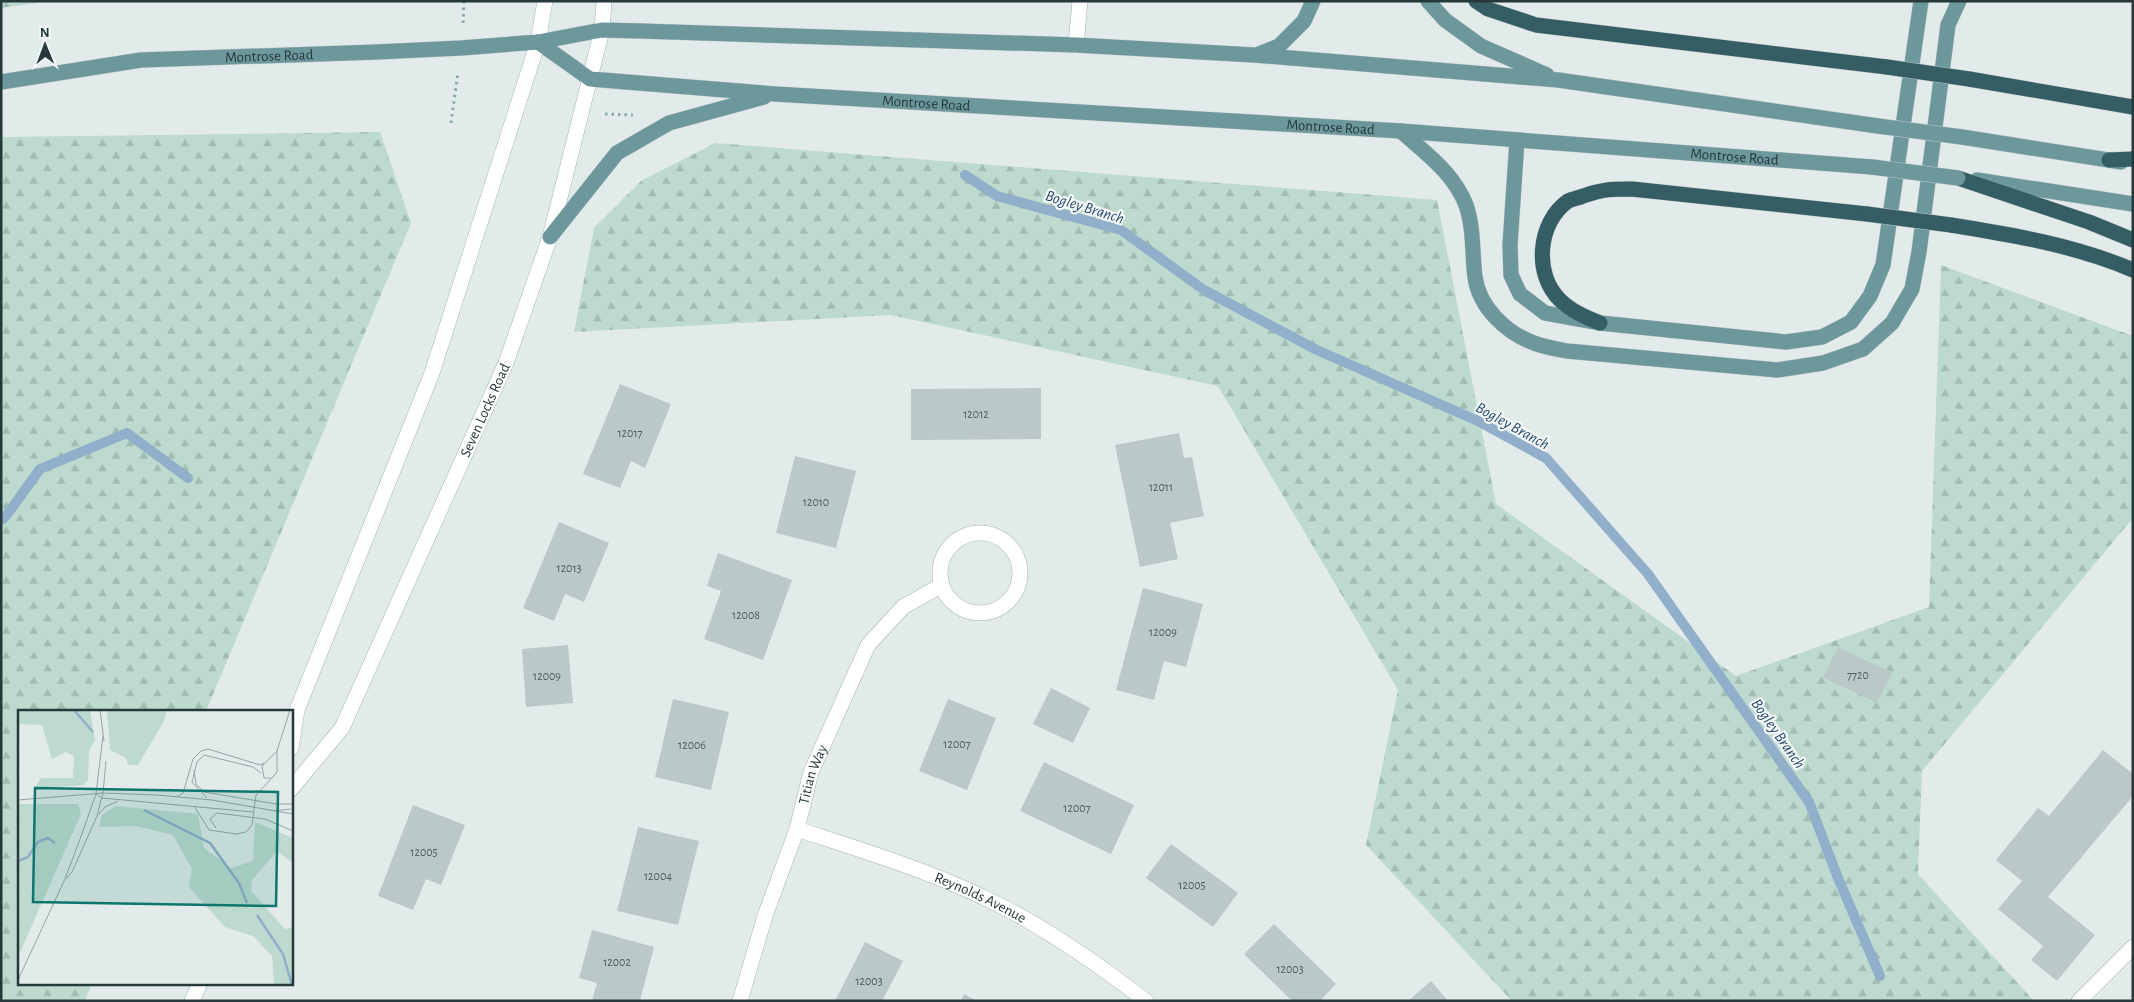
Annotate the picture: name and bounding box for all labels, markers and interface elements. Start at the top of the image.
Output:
north arrow [20,20,70,70]
text: N [40,26,50,40]
street label: Montrose Road [225,47,314,65]
street label: Montrose Road [882,93,971,114]
street label: Montrose Road [1286,117,1375,137]
street label: Montrose Road [1690,146,1779,168]
water label: Bogley Branch [1044,187,1126,226]
street label: Seven Locks Road [458,361,513,459]
water label: Bogley Branch [1473,399,1552,453]
house number: 12012 [963,408,989,420]
house number: 12017 [617,427,643,439]
house number: 12011 [1149,481,1173,493]
house number: 12010 [803,496,829,508]
house number: 12013 [557,562,582,574]
house number: 12008 [732,609,760,621]
house number: 12009 [1149,626,1177,638]
house number: 7720 [1847,669,1869,681]
house number: 12009 [533,670,561,682]
water label: Bogley Branch [1748,696,1808,771]
inset map [18,710,292,984]
house number: 12007 [943,738,971,750]
house number: 12006 [678,739,706,751]
street label: Titian Way [796,742,830,806]
house number: 12007 [1063,802,1091,814]
house number: 12005 [410,846,438,858]
house number: 12004 [644,870,672,882]
street label: Reynolds Avenue [932,870,1029,926]
house number: 12005 [1178,879,1206,891]
house number: 12002 [603,956,631,968]
house number: 12003 [1276,963,1304,975]
house number: 12003 [855,975,883,987]

